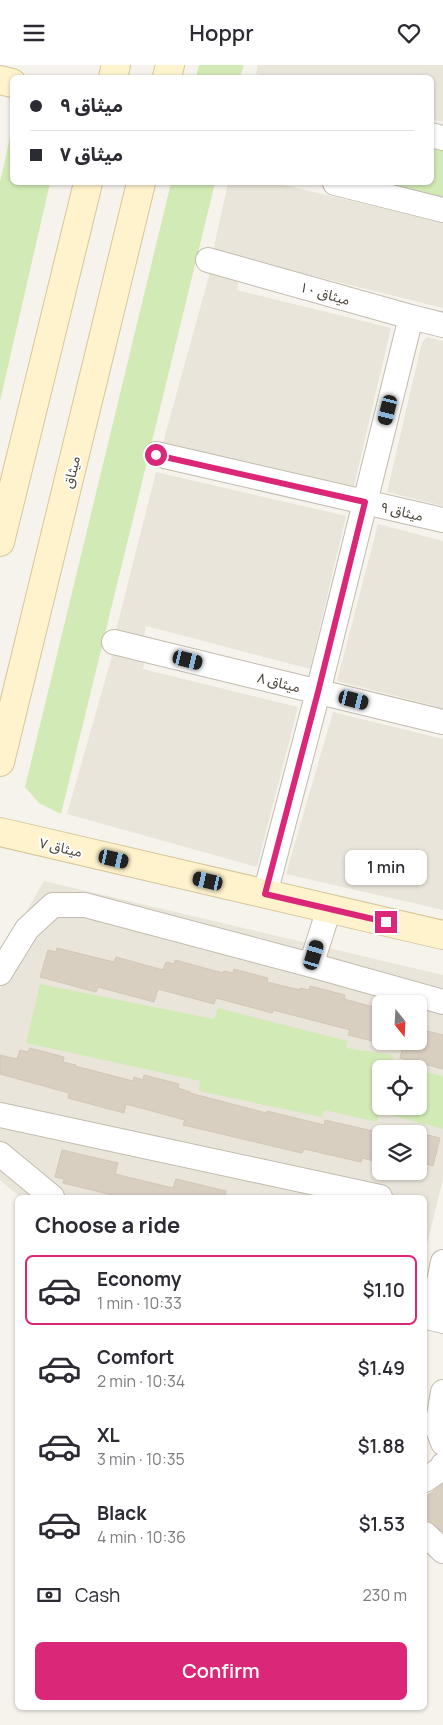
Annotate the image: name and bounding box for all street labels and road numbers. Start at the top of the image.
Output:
street label: میثاق ۱۰ [298,277,352,309]
street label: میثاق [58,454,84,490]
street label: میثاق ۹ [379,497,425,525]
street label: میثاق ۸ [256,668,302,696]
street label: میثاق ۷ [38,833,84,861]

